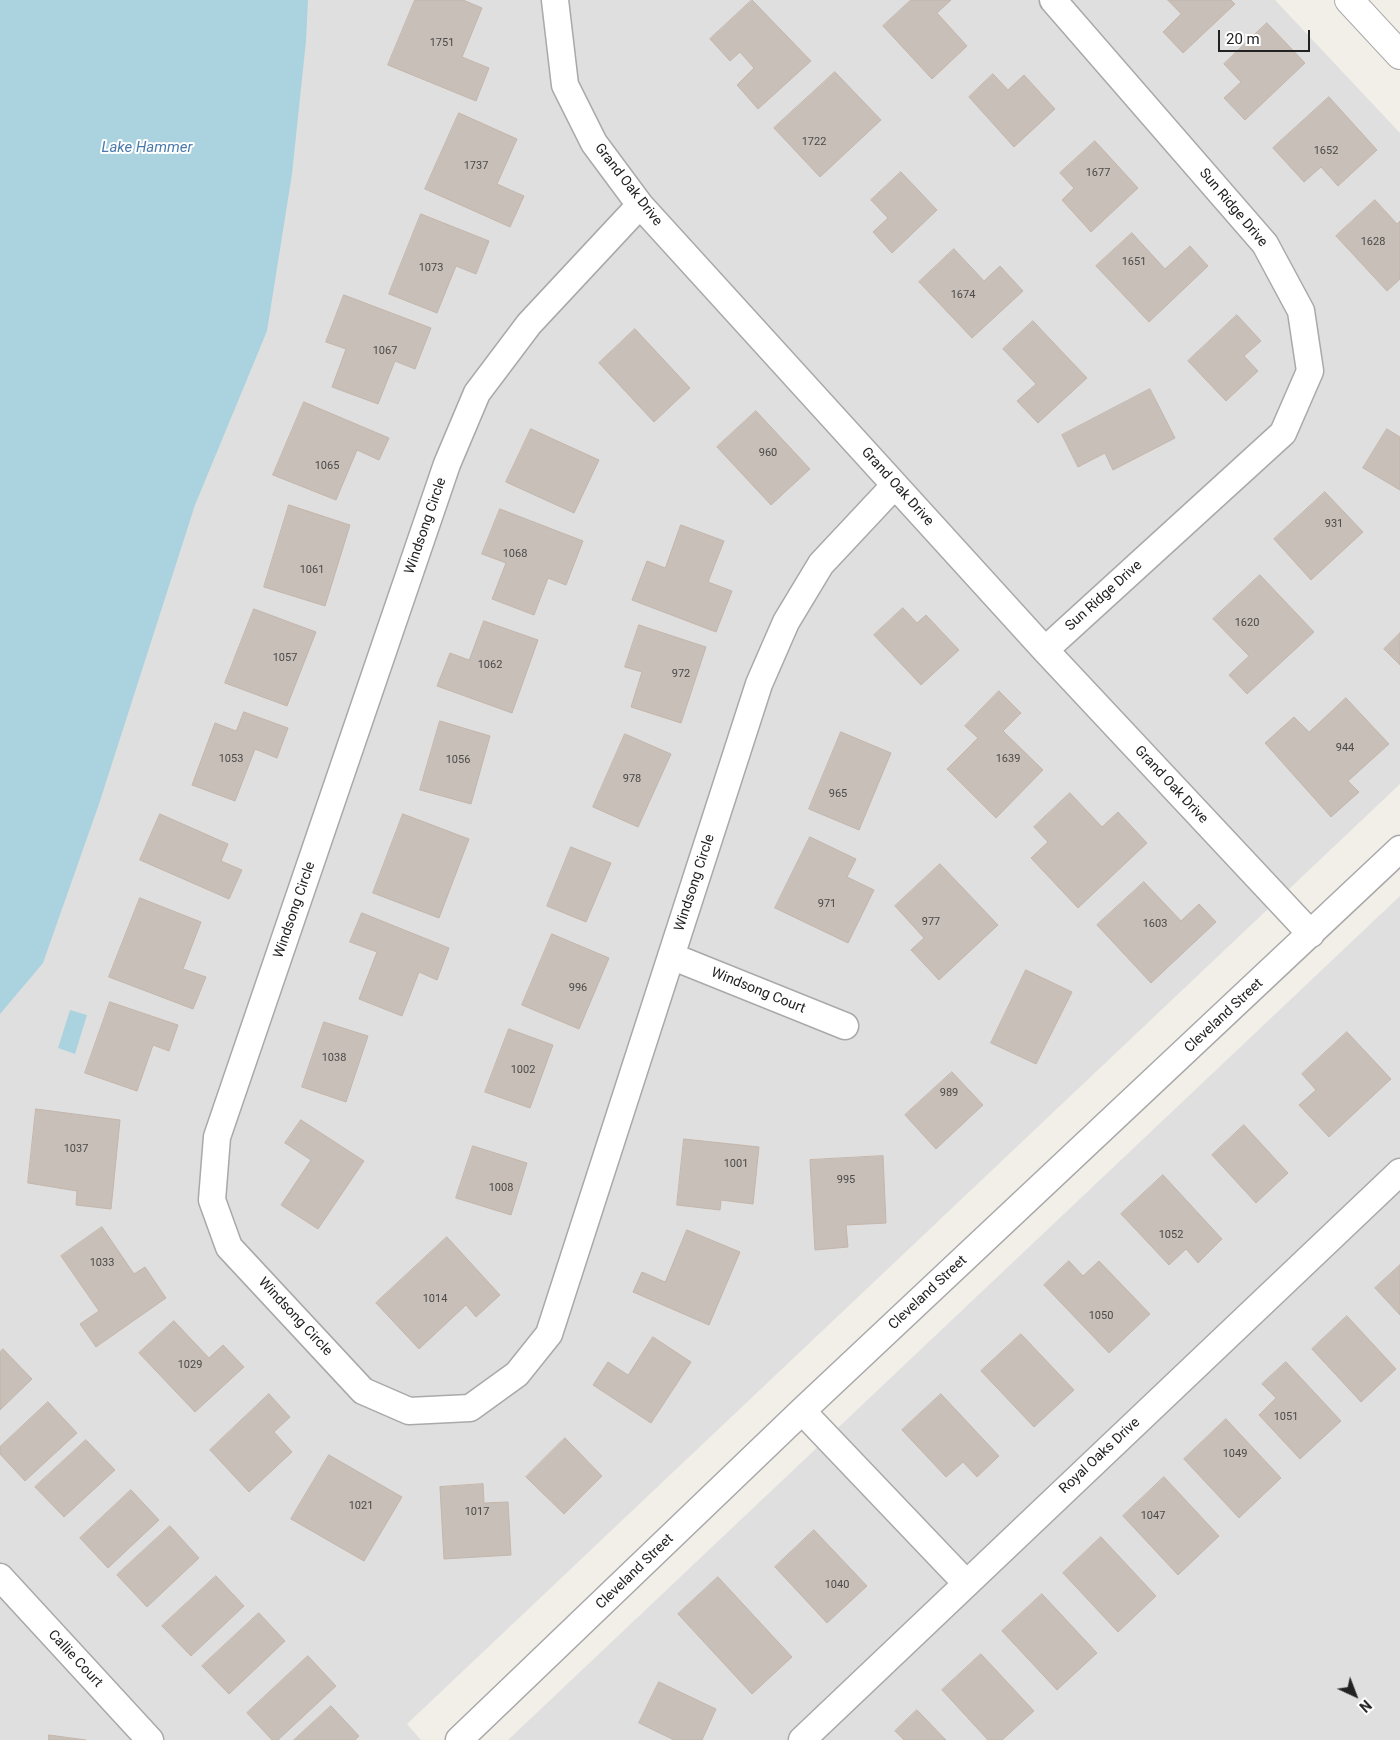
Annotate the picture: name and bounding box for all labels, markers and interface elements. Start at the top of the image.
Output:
scale bar [1220,20,1312,52]
text: 20 m [1226,30,1260,48]
house number: 1751 [430,36,454,50]
house number: 1722 [802,135,826,149]
water label: Lake Hammer [102,139,192,157]
street label: Grand Oak Drive [591,140,665,230]
house number: 1652 [1314,144,1338,158]
house number: 1737 [464,159,488,173]
street label: Sun Ridge Drive [1195,165,1271,251]
house number: 1677 [1086,166,1110,180]
house number: 1628 [1361,235,1385,249]
house number: 1651 [1122,255,1146,269]
house number: 1073 [419,261,443,275]
house number: 1674 [951,288,975,302]
house number: 1067 [373,344,397,358]
street label: Grand Oak Drive [857,444,937,530]
house number: 960 [759,446,777,460]
house number: 1065 [315,459,339,473]
street label: Windsong Circle [402,476,450,576]
house number: 931 [1325,517,1343,531]
house number: 1068 [503,547,527,561]
street label: Sun Ridge Drive [1062,557,1146,635]
house number: 1061 [300,563,324,577]
house number: 1620 [1235,616,1259,630]
house number: 1057 [273,651,297,665]
house number: 1062 [478,658,502,672]
house number: 972 [672,667,690,681]
house number: 944 [1336,741,1354,755]
street label: Grand Oak Drive [1131,743,1211,827]
house number: 1053 [219,752,243,766]
house number: 1639 [996,752,1020,766]
house number: 1056 [446,753,470,767]
house number: 978 [623,772,641,786]
house number: 965 [829,787,847,801]
street label: Windsong Circle [671,832,719,934]
street label: Windsong Circle [271,860,319,960]
house number: 971 [818,897,836,911]
house number: 977 [922,915,940,929]
house number: 1603 [1143,917,1167,931]
street label: Windsong Court [708,964,808,1018]
street label: Cleveland Street [1181,975,1267,1057]
house number: 996 [569,981,587,995]
house number: 1038 [322,1051,346,1065]
house number: 1002 [511,1063,535,1077]
house number: 989 [940,1086,958,1100]
house number: 1037 [64,1142,88,1156]
house number: 1001 [724,1157,748,1171]
house number: 995 [837,1173,855,1187]
house number: 1008 [489,1181,513,1195]
house number: 1052 [1159,1228,1183,1242]
street label: Cleveland Street [885,1252,971,1334]
house number: 1033 [90,1256,114,1270]
street label: Windsong Circle [254,1274,336,1360]
house number: 1014 [423,1292,447,1306]
house number: 1050 [1089,1309,1113,1323]
house number: 1029 [178,1358,202,1372]
house number: 1051 [1274,1410,1298,1424]
street label: Royal Oaks Drive [1056,1414,1144,1498]
house number: 1049 [1223,1447,1247,1461]
house number: 1021 [349,1499,373,1513]
house number: 1017 [465,1505,489,1519]
house number: 1047 [1141,1509,1165,1523]
street label: Cleveland Street [593,1531,677,1613]
house number: 1040 [825,1578,849,1592]
street label: Callie Court [44,1627,106,1691]
north arrow [1330,1670,1380,1720]
text: N [1356,1697,1374,1715]

